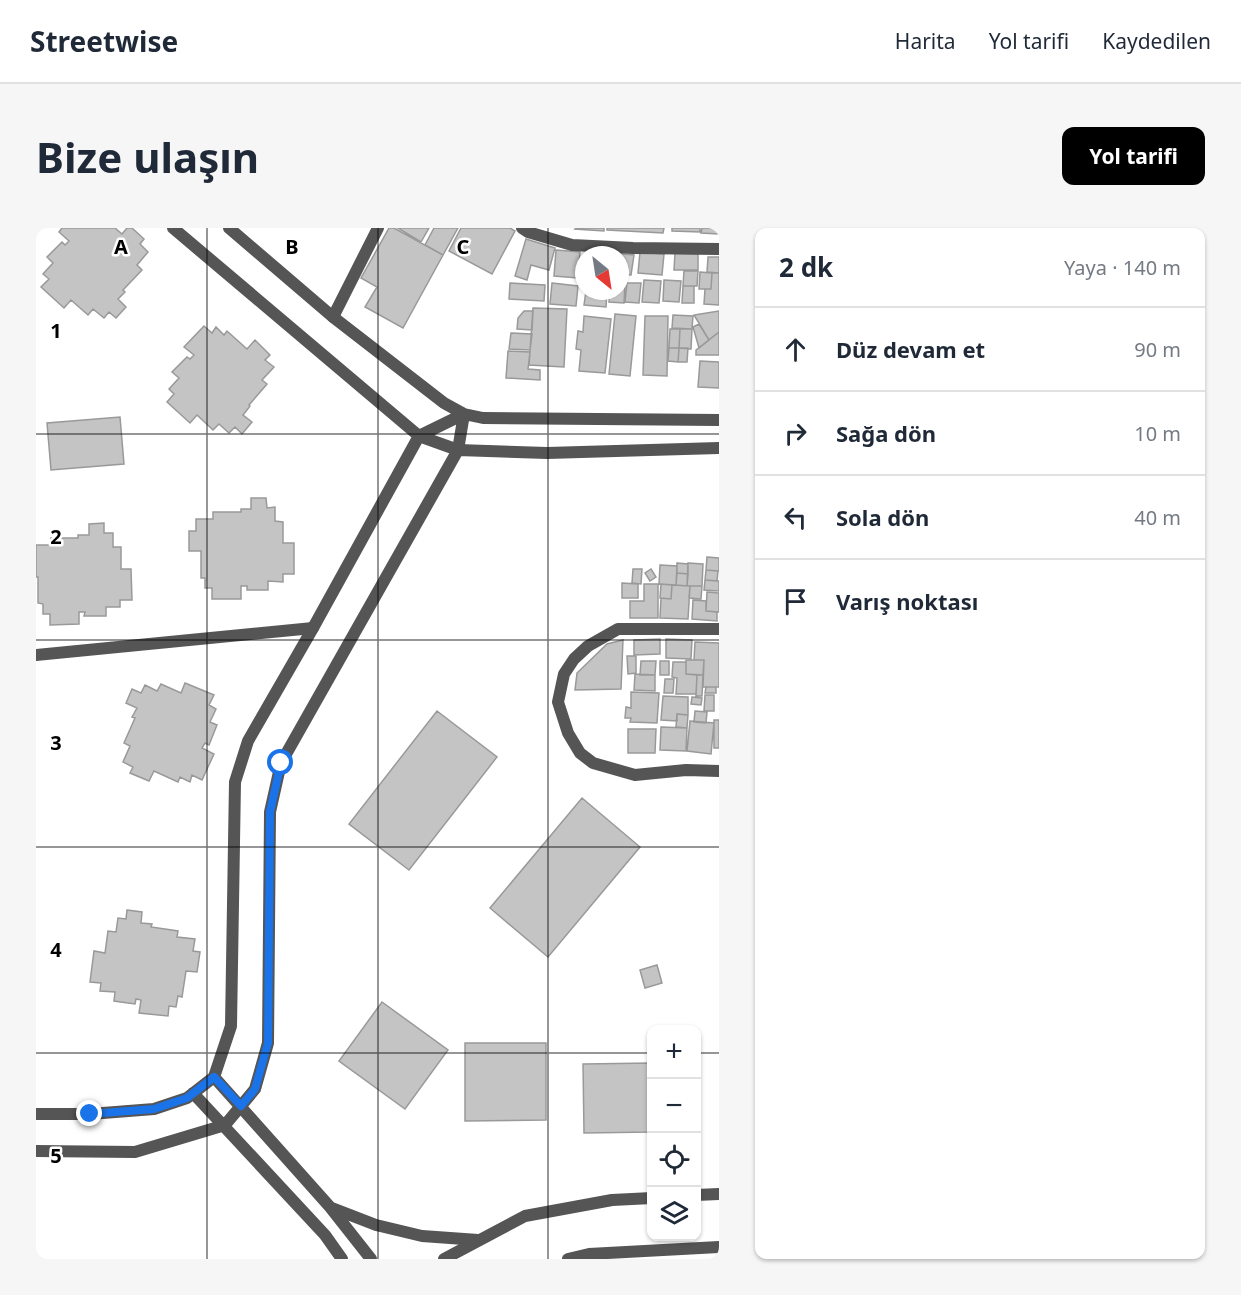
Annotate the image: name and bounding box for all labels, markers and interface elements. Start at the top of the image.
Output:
text: Streetwise [30,22,178,60]
text: Harita [895,27,956,55]
text: Yol tarifi [989,27,1069,55]
text: Kaydedilen [1102,27,1211,55]
button: Yol tarifi [1062,127,1205,185]
text: Bize ulaşın [36,128,259,185]
text: A [114,233,128,260]
text: B [285,233,299,260]
text: C [457,233,470,260]
north arrow [575,246,629,300]
text: 2 dk [779,249,833,285]
text: Yaya · 140 m [1064,254,1181,281]
text: 1 [50,317,62,344]
icon: ahead [779,333,812,366]
text: Düz devam et [836,334,985,364]
text: 90 m [1134,336,1181,363]
icon: right [779,417,812,450]
text: Sağa dön [836,418,936,448]
text: 10 m [1134,420,1181,447]
icon: left [779,501,812,534]
text: Sola dön [836,502,929,532]
text: 40 m [1134,504,1181,531]
text: 2 [50,523,62,550]
icon: arrive [779,585,812,618]
text: Varış noktası [836,586,978,616]
text: 3 [50,729,62,756]
route start [267,749,293,775]
text: 4 [50,936,62,963]
map controls [647,1025,701,1241]
button: + [647,1025,701,1079]
button: − [647,1079,701,1133]
route end [76,1100,102,1126]
button: locate [647,1133,701,1187]
text: 5 [50,1142,62,1169]
button: layers [647,1187,701,1241]

